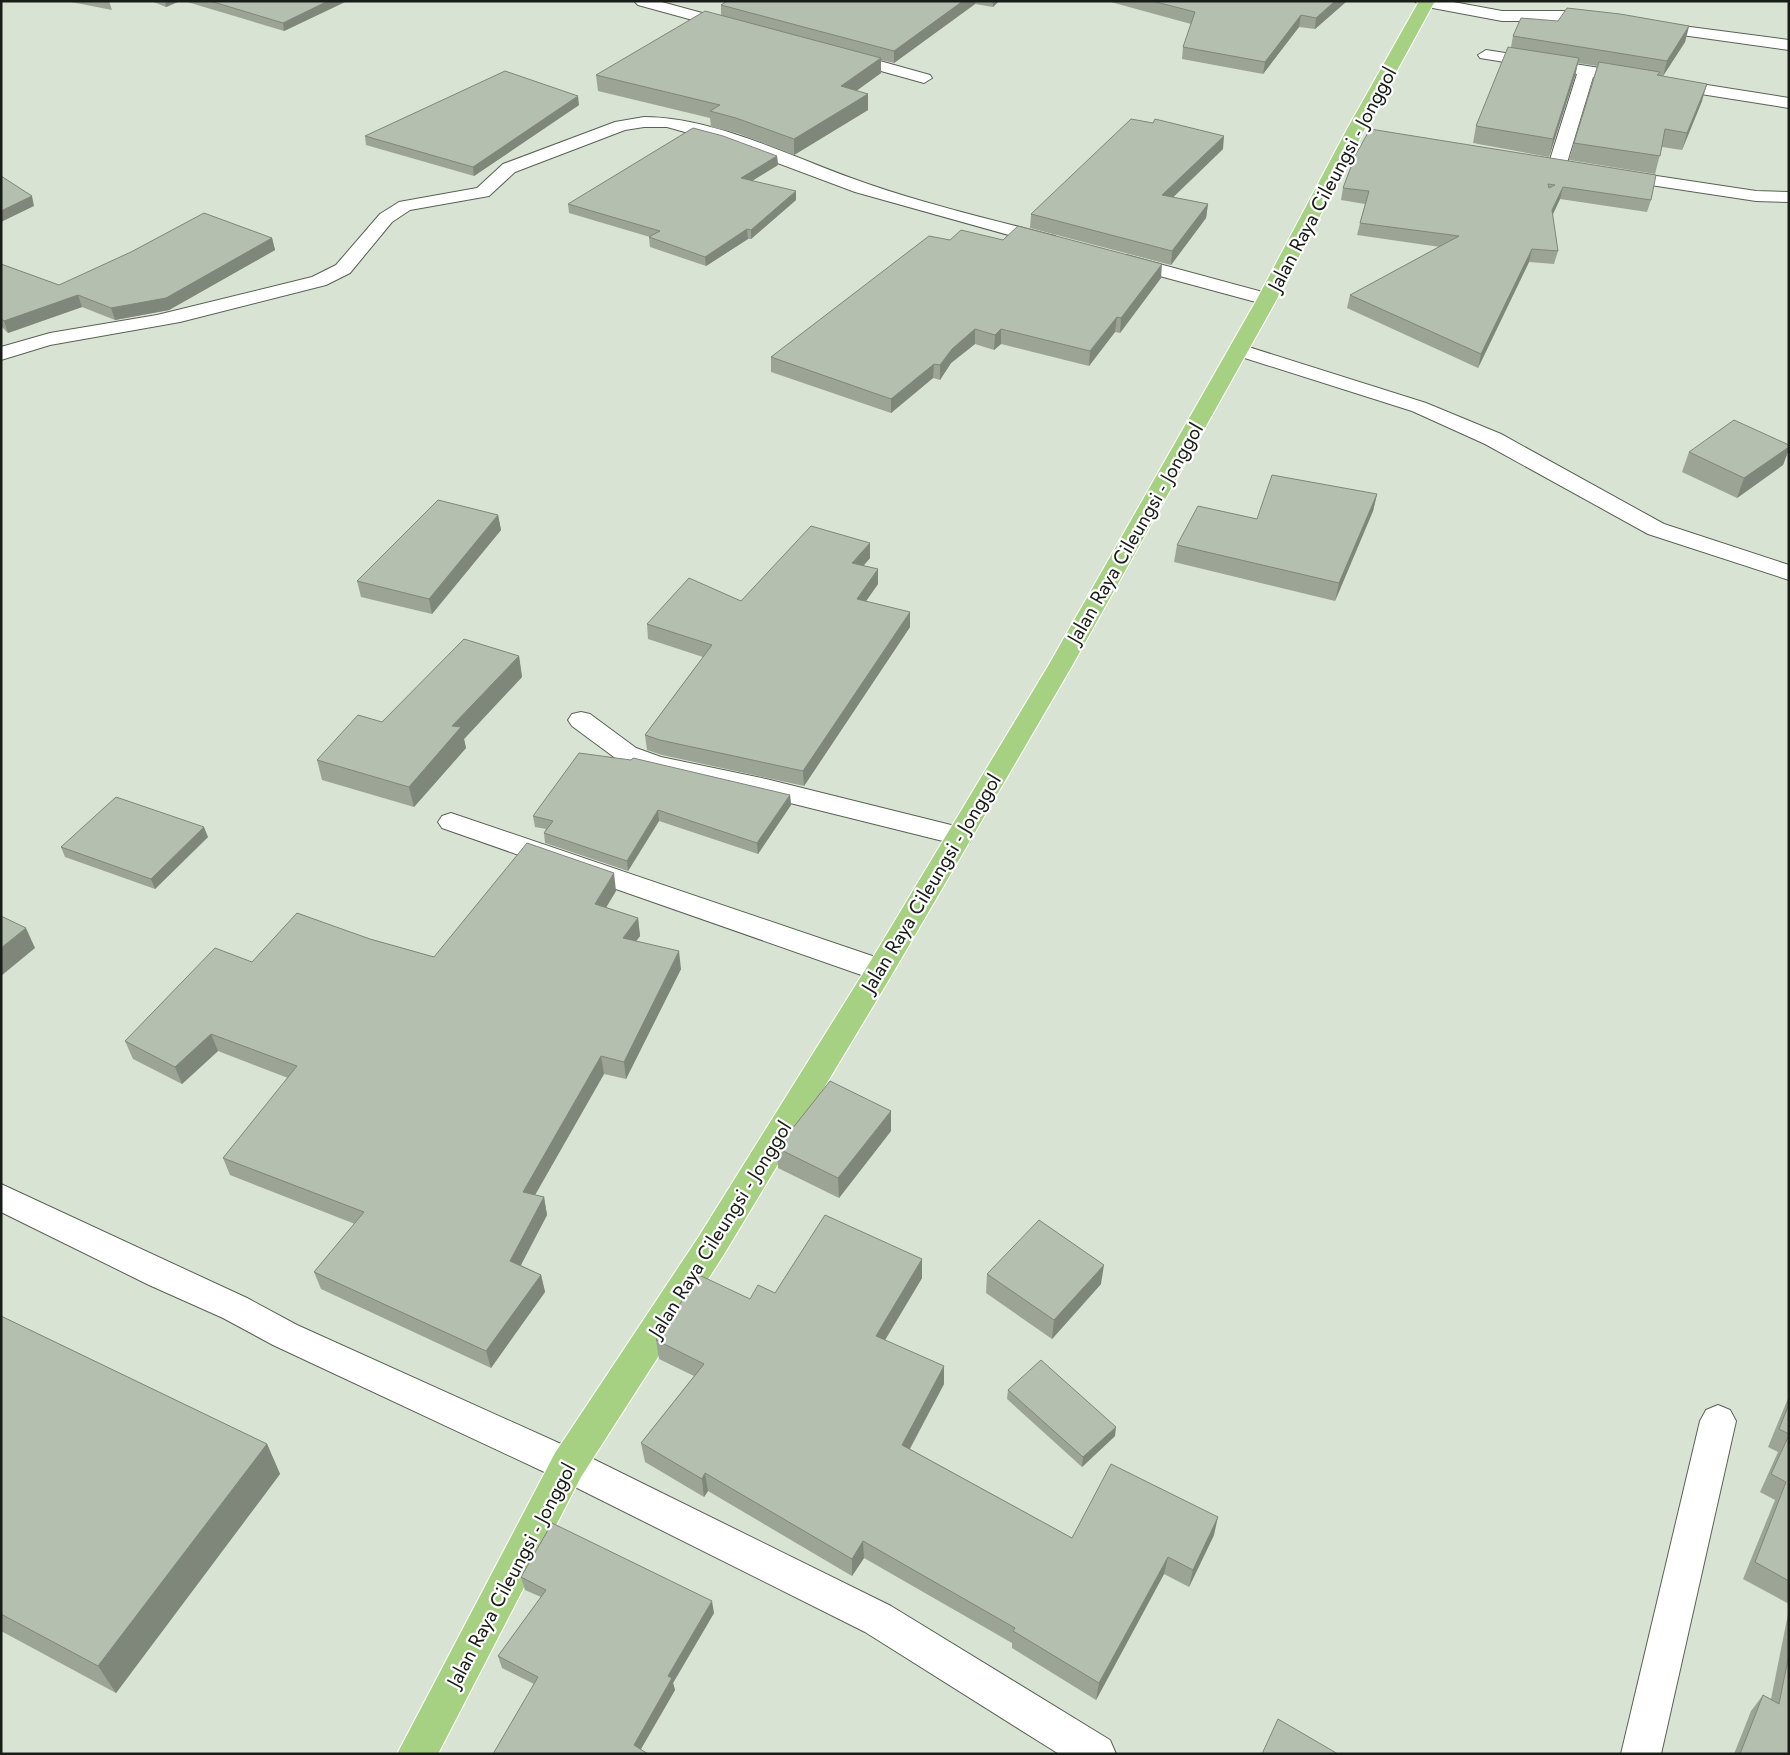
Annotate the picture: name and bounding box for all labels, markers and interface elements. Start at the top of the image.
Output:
street label: Jalan Raya Cileungsi - Jonggol [1259,62,1404,299]
street label: Jalan Raya Cileungsi - Jonggol [1059,418,1211,652]
street label: Jalan Raya Cileungsi - Jonggol [853,768,1008,1001]
street label: Jalan Raya Cileungsi - Jonggol [640,1115,799,1346]
street label: Jalan Raya Cileungsi - Jonggol [438,1458,583,1695]

